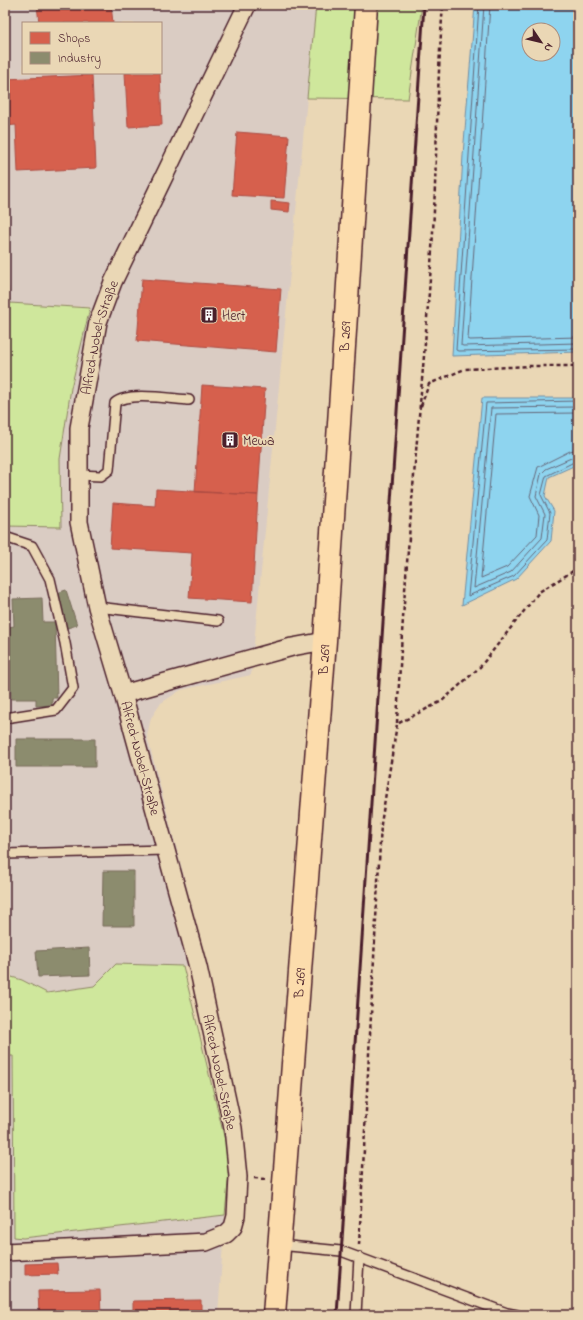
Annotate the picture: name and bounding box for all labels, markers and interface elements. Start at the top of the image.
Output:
legend [22,22,162,74]
north arrow [521,22,561,62]
text: Shops [58,30,90,48]
text: N [540,40,557,55]
text: Industry [58,50,101,69]
street label: Alfred-Nobel-Straße [76,277,125,396]
building icon: Hert [199,305,219,325]
place label: Hert [222,306,246,327]
street label: B 269 [335,320,358,353]
building icon: Mewa [220,430,240,450]
place label: Mewa [243,431,275,452]
street label: B 269 [313,643,337,677]
street label: Alfred-Nobel-Straße [114,699,165,819]
street label: B 269 [289,966,312,1000]
street label: Alfred-Nobel-Straße [196,1013,241,1133]

